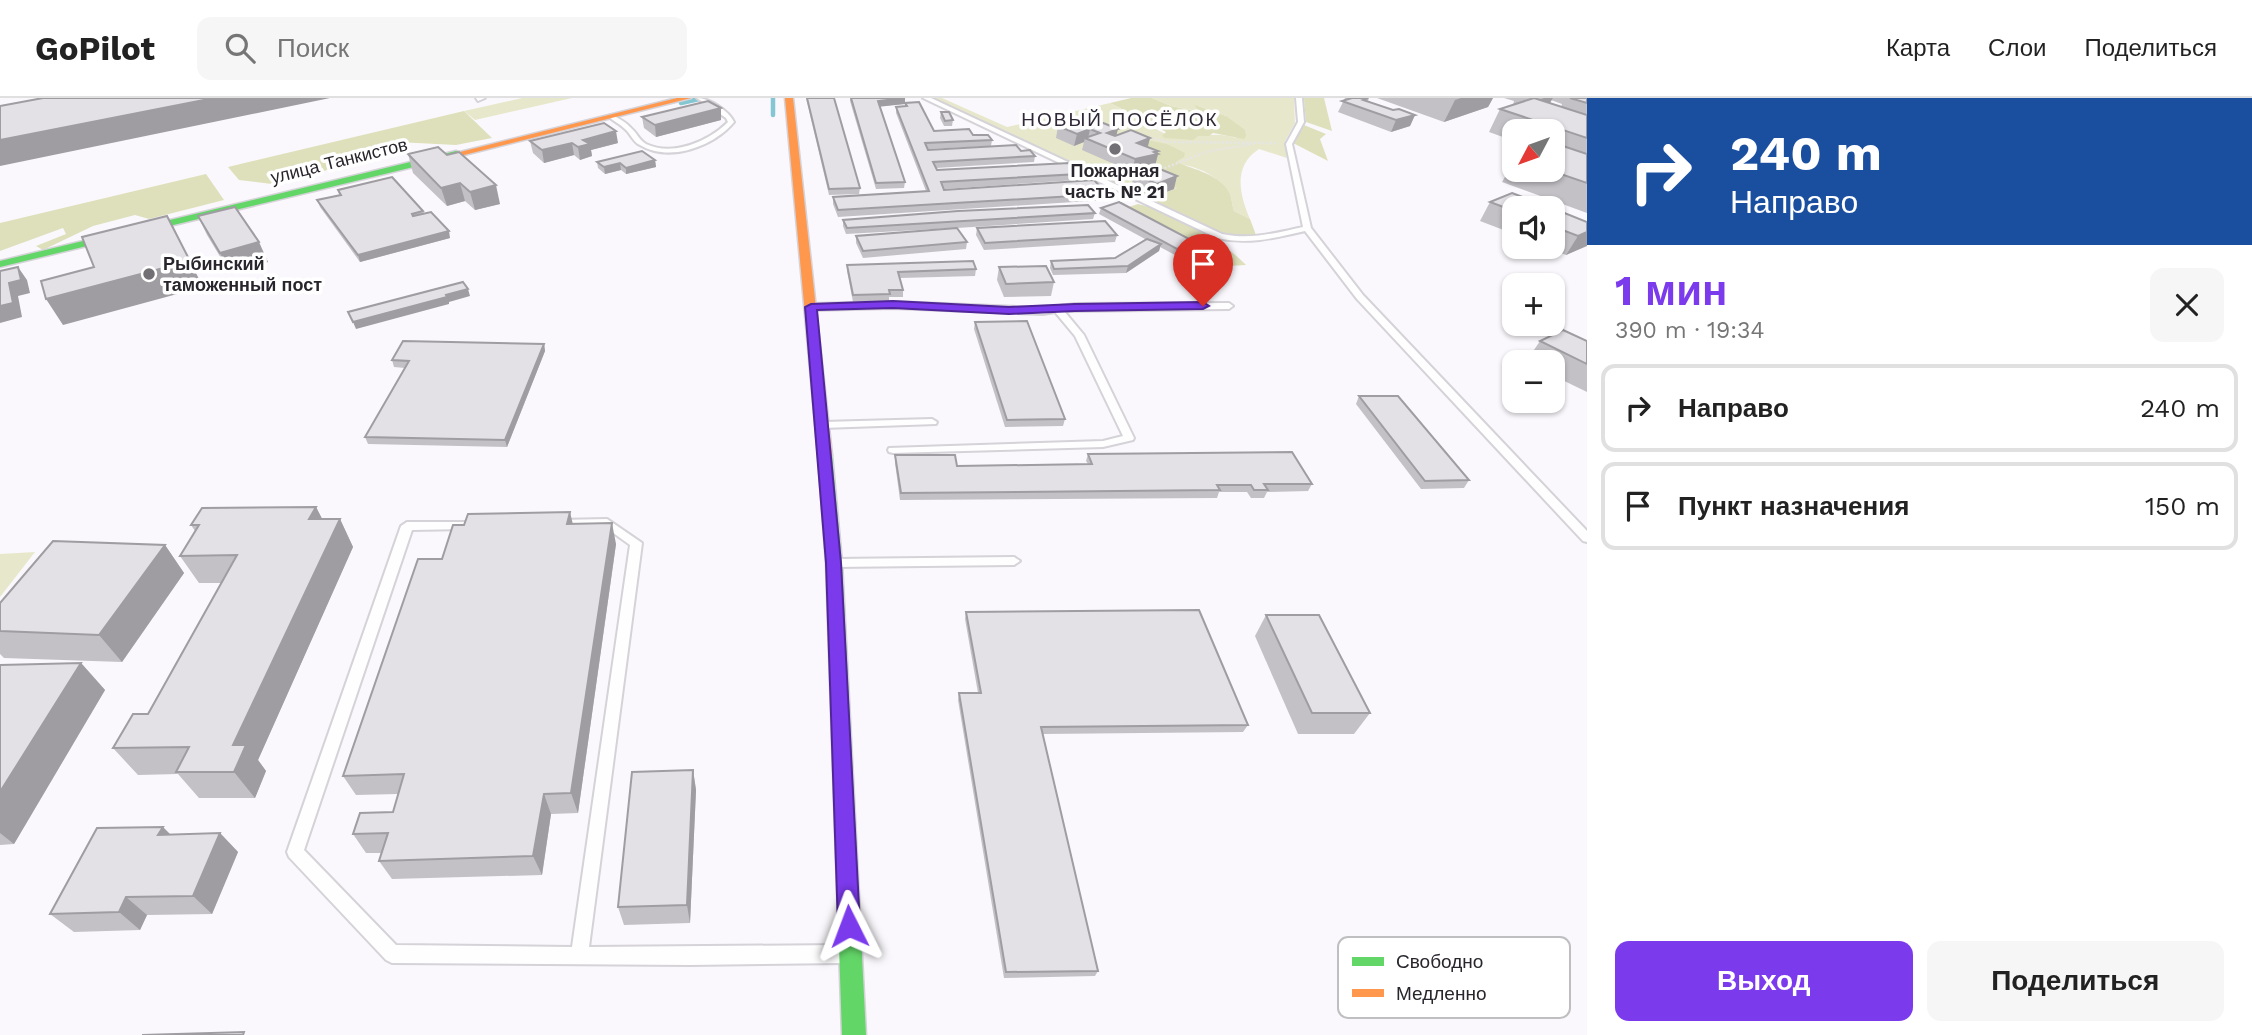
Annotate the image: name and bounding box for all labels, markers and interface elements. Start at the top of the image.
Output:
search box [197,17,687,80]
text: GoPilot [35,29,155,68]
icon: search [221,29,259,67]
text: Поиск [277,33,349,63]
text: Карта [1886,34,1950,62]
text: Слои [1988,34,2046,62]
text: Поделиться [2084,34,2217,62]
district label: НОВЫЙ ПОСЁЛОК [1021,108,1219,131]
north arrow [1502,119,1564,182]
map controls [1502,119,1565,413]
text: 240 m [1730,124,1882,182]
icon: right [1615,126,1706,217]
street label: улица Танкистов [268,133,409,188]
marker: Пожарная часть № 21 [1107,141,1123,157]
place label: Пожарная часть № 21 [1065,160,1165,202]
text: Направо [1730,183,1858,221]
button: sound [1502,196,1565,259]
pin [1173,234,1233,306]
icon: arrive [1184,245,1222,283]
place label: Рыбинский таможенный пост [163,253,322,295]
marker: Рыбинский таможенный пост [141,266,157,282]
text: 1 мин [1615,266,1727,315]
button: close [2150,268,2224,342]
button: + [1502,273,1565,336]
text: 390 m · 19:34 [1615,317,1765,344]
button: − [1502,350,1565,413]
icon: right [1619,389,1657,427]
text: Направо [1678,393,1789,423]
text: 240 m [2140,393,2220,423]
icon: arrive [1619,487,1657,525]
text: Пункт назначения [1678,491,1909,521]
text: 150 m [2145,491,2220,521]
position arrow [812,889,886,963]
legend [1338,937,1570,1018]
button: Выход [1615,941,1913,1021]
button: Поделиться [1927,941,2224,1021]
text: Свободно [1396,950,1483,973]
text: Медленно [1396,982,1486,1005]

